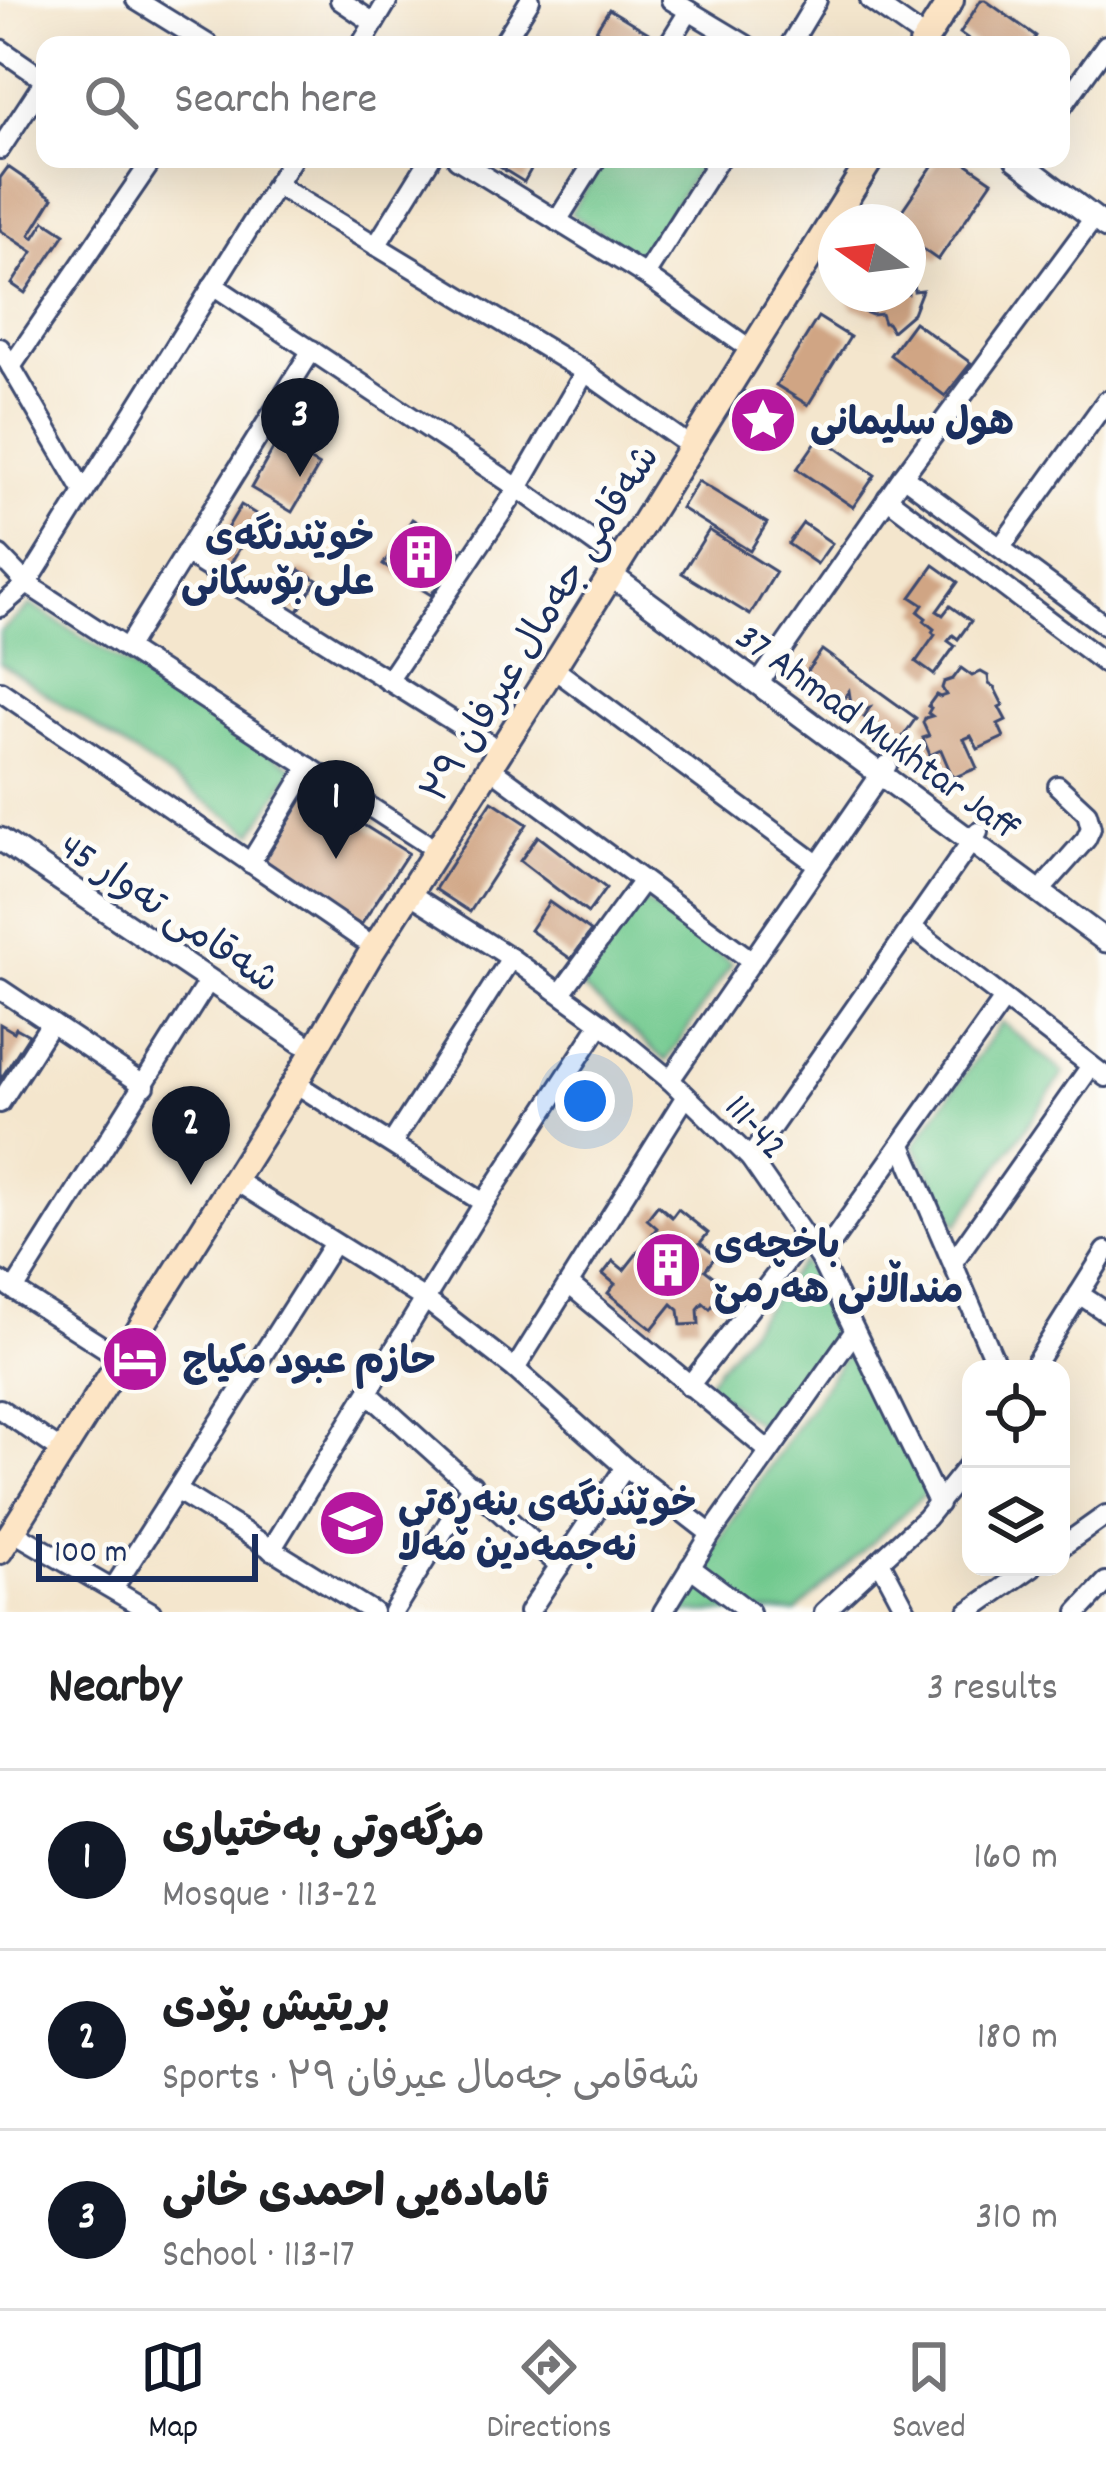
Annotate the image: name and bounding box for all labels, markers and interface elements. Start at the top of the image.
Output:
search box [36,36,1070,168]
icon: search [78,69,144,135]
text: Search here [174,70,377,134]
north arrow [818,204,926,312]
pin: 3 [261,378,339,477]
place icon: هول سليمانى [728,385,798,455]
place label: هول سليمانى [810,399,1014,454]
street label: شەقامی جەمال عیرفان ٣٩ [411,436,676,815]
place label: خوێندنگەی علی بۆسکانی [181,512,374,614]
building icon: خوێندنگەی علی بۆسکانی [386,522,456,592]
street label: 37 Ahmad Mukhtar Jaff [722,613,1030,858]
pin: 1 [297,760,375,859]
street label: شەقامی تەوار 45 [47,823,288,1010]
your location [555,1071,615,1131]
street label: 111-42 [709,1084,798,1175]
pin: 2 [152,1086,230,1185]
place label: باخچەی منداڵانی هەرمێ [714,1222,964,1322]
building icon: باخچەی منداڵانی هەرمێ [633,1230,703,1300]
hotel icon: حازم عبود مكياج [100,1324,170,1394]
place label: حازم عبود مكياج [182,1338,436,1393]
map controls [962,1360,1070,1576]
button: locate [962,1360,1070,1468]
button: layers [962,1468,1070,1576]
place label: خوێندنگەی بنەڕەتی نەجمەدین مەلا [398,1478,696,1580]
school or university icon: خوێندنگەی بنەڕەتی نەجمەدین مەلا [317,1488,387,1558]
scale bar [36,1528,258,1581]
text: 100 m [54,1531,127,1578]
text: Nearby [48,1654,181,1726]
text: 3 results [927,1663,1058,1718]
text: مزگەوتی بەختیاری [162,1804,485,1868]
text: 1 [83,1832,91,1887]
text: 160 m [973,1832,1058,1887]
text: Mosque · 113-22 [162,1870,379,1925]
text: بریتیش بۆدی [162,1979,390,2043]
text: 2 [78,2012,96,2067]
text: 180 m [977,2012,1058,2067]
text: Sports · شەقامی جەمال عیرفان ٣٩ [162,2053,700,2108]
text: ئامادەیی احمدی خانی [162,2164,549,2228]
text: 3 [78,2192,96,2247]
text: 310 m [975,2192,1058,2247]
text: School · 113-17 [162,2230,355,2285]
tab: Map [140,2334,206,2453]
tab: Directions [487,2334,612,2453]
tab: Saved [892,2334,966,2453]

